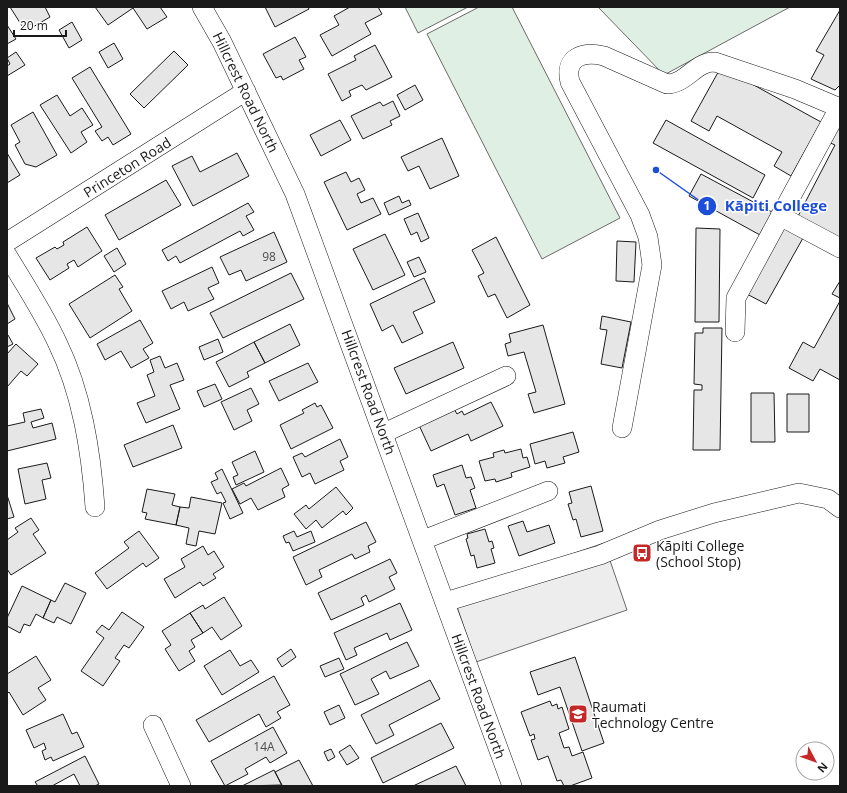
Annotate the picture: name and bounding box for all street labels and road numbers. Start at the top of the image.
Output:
street label: Hillcrest Road North [209,29,283,155]
street label: Princeton Road [80,132,174,202]
street label: Hillcrest Road North [338,327,400,457]
street label: Hillcrest Road North [448,631,510,761]

